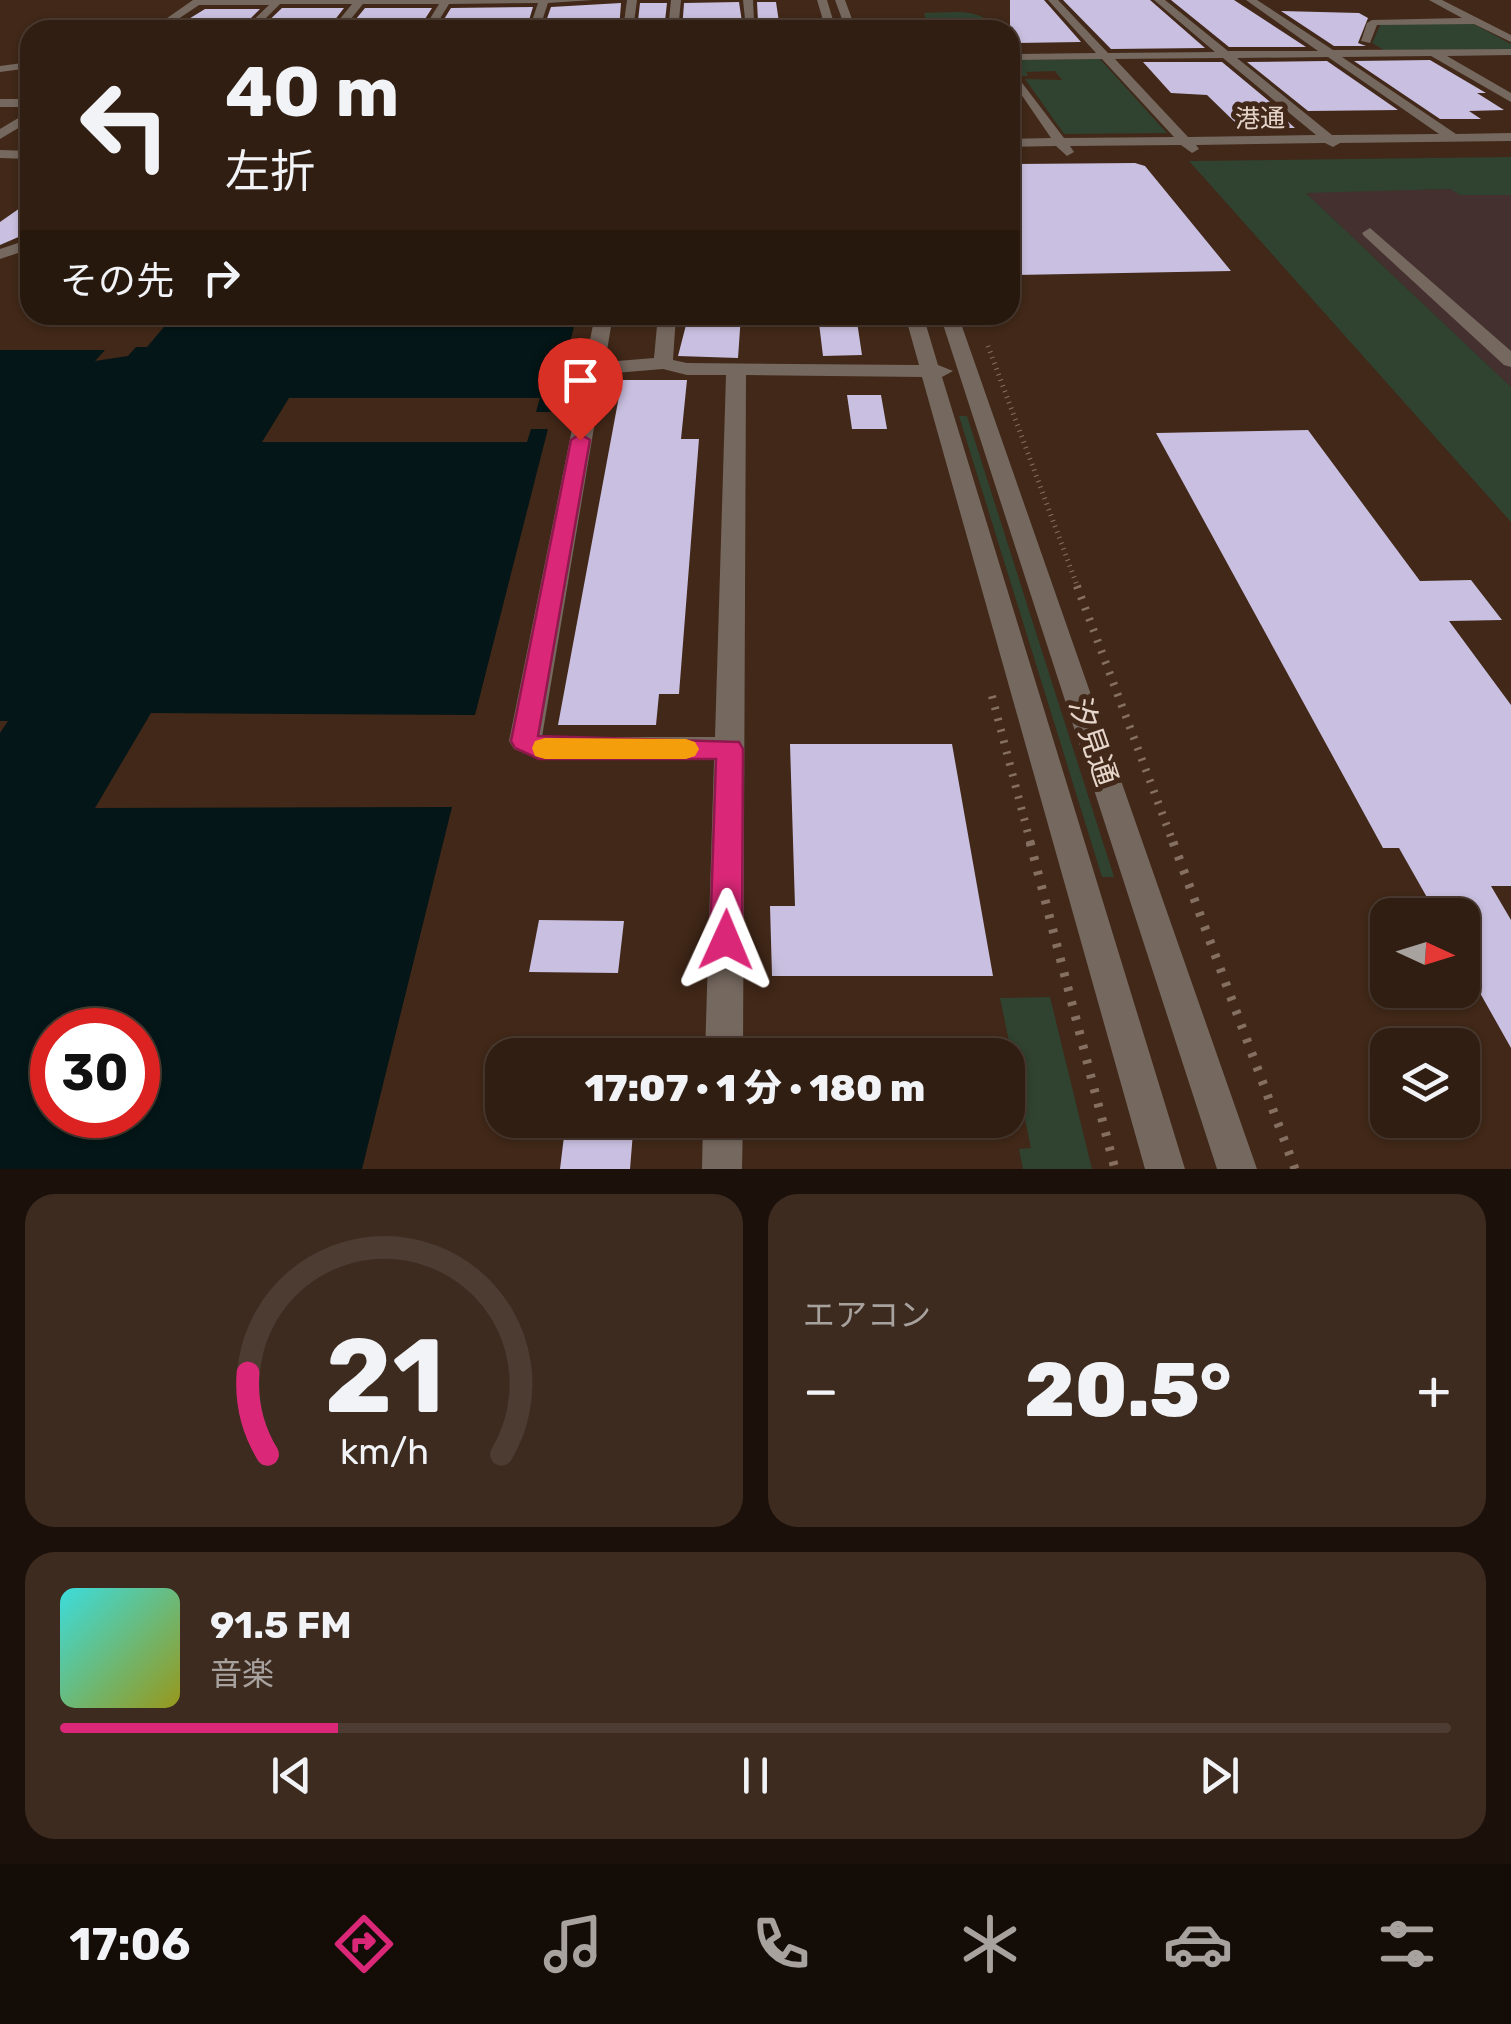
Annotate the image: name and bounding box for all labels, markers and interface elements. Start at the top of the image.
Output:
text: 40 m [225,51,399,134]
icon: left [60,60,190,190]
street label: 港通 [1235,104,1285,133]
text: 左折 [225,145,315,198]
icon: right [194,250,249,305]
text: その先 [60,258,174,304]
pin [538,338,623,441]
icon: arrive [553,353,608,408]
street label: 汐見通 [1061,694,1125,790]
position arrow [674,888,778,992]
north arrow [1370,898,1480,1008]
map controls [1370,898,1480,1138]
speed limit sign: 30 [30,1008,160,1138]
button: layers [1370,1028,1480,1138]
text: 17:07 · 1 分 · 180 m [585,1065,925,1111]
text: エアコン [803,1296,931,1334]
text: 21 [324,1315,444,1438]
text: 20.5° [1024,1346,1231,1435]
text: − [803,1358,839,1423]
text: + [1417,1358,1451,1423]
text: km/h [339,1431,429,1473]
text: 91.5 FM [210,1602,352,1648]
text: 音楽 [210,1655,274,1693]
icon: previous [264,1748,319,1803]
icon: pause [728,1748,783,1803]
icon: next [1192,1748,1247,1803]
icon: directions [329,1909,399,1979]
icon: music [538,1909,608,1979]
icon: phone [746,1909,816,1979]
icon: climate [955,1909,1025,1979]
icon: car [1163,1909,1233,1979]
icon: filters [1372,1909,1442,1979]
text: 17:06 [69,1918,190,1971]

